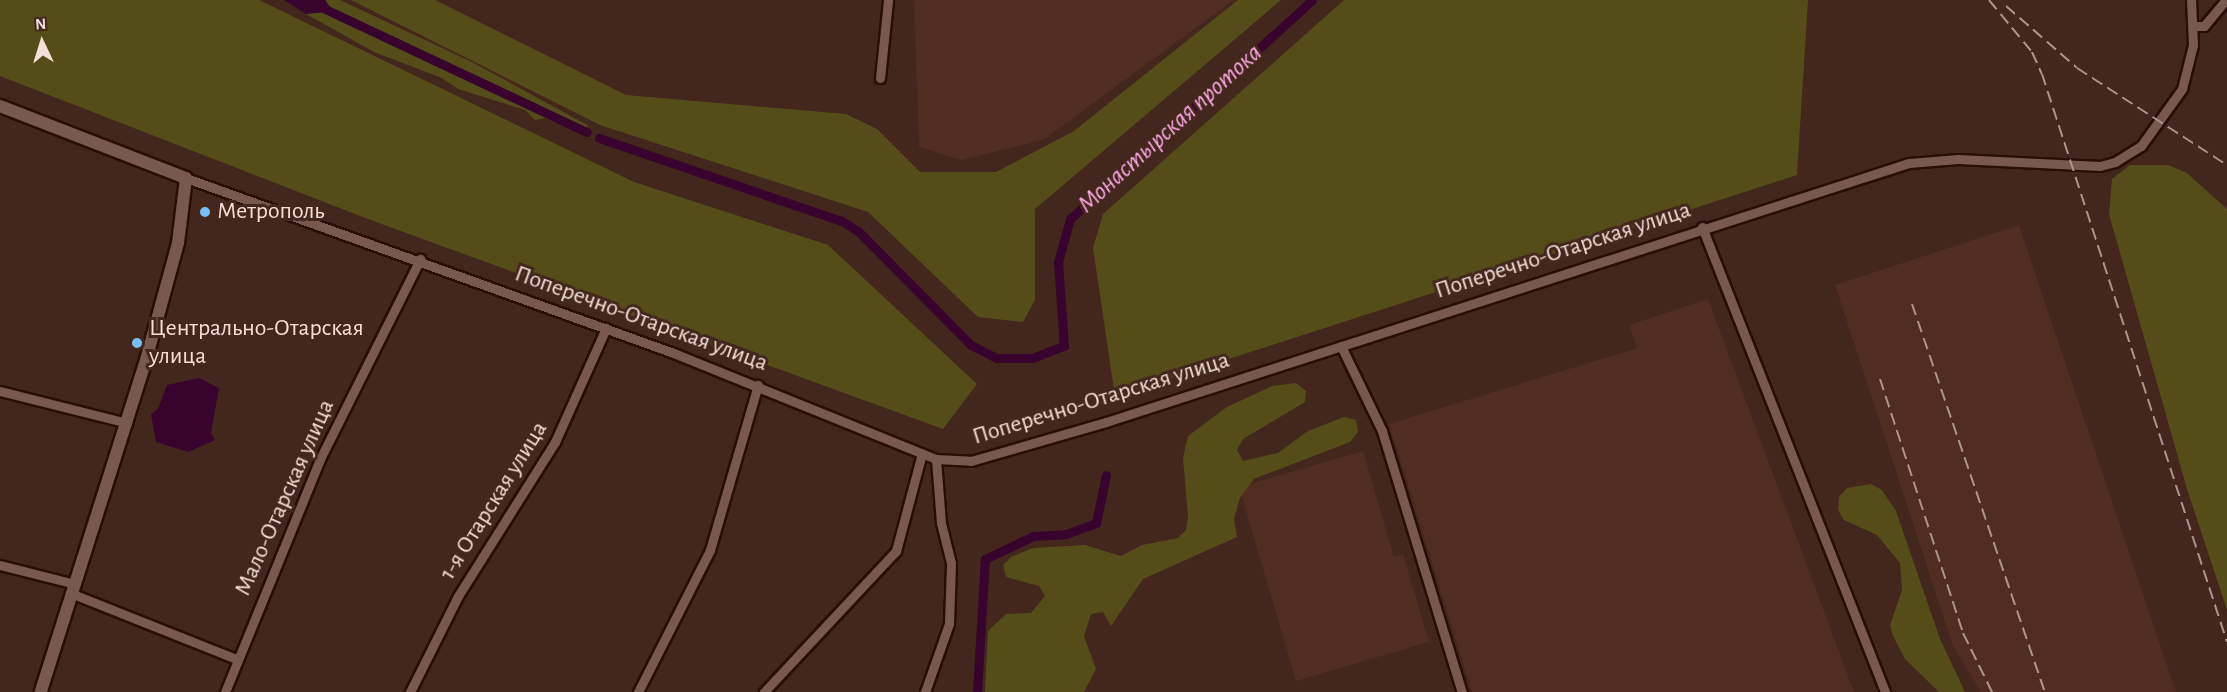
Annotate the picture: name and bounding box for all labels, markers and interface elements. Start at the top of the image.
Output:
north arrow [12,12,72,72]
text: N [35,16,47,32]
water label: Монастырская протока [1071,38,1269,220]
street label: Поперечно-Отарская улица [1431,196,1695,306]
place label: Метрополь [217,198,324,226]
marker: Метрополь [198,205,212,219]
street label: Поперечно-Отарская улица [511,260,771,378]
place label: Центрально-Отарская улица [149,315,364,371]
marker: Центрально-Отарская улица [130,336,144,350]
street label: Поперечно-Отарская улица [969,346,1233,452]
street label: Мало-Отарская улица [229,395,341,601]
street label: 1-я Отарская улица [434,416,554,586]

